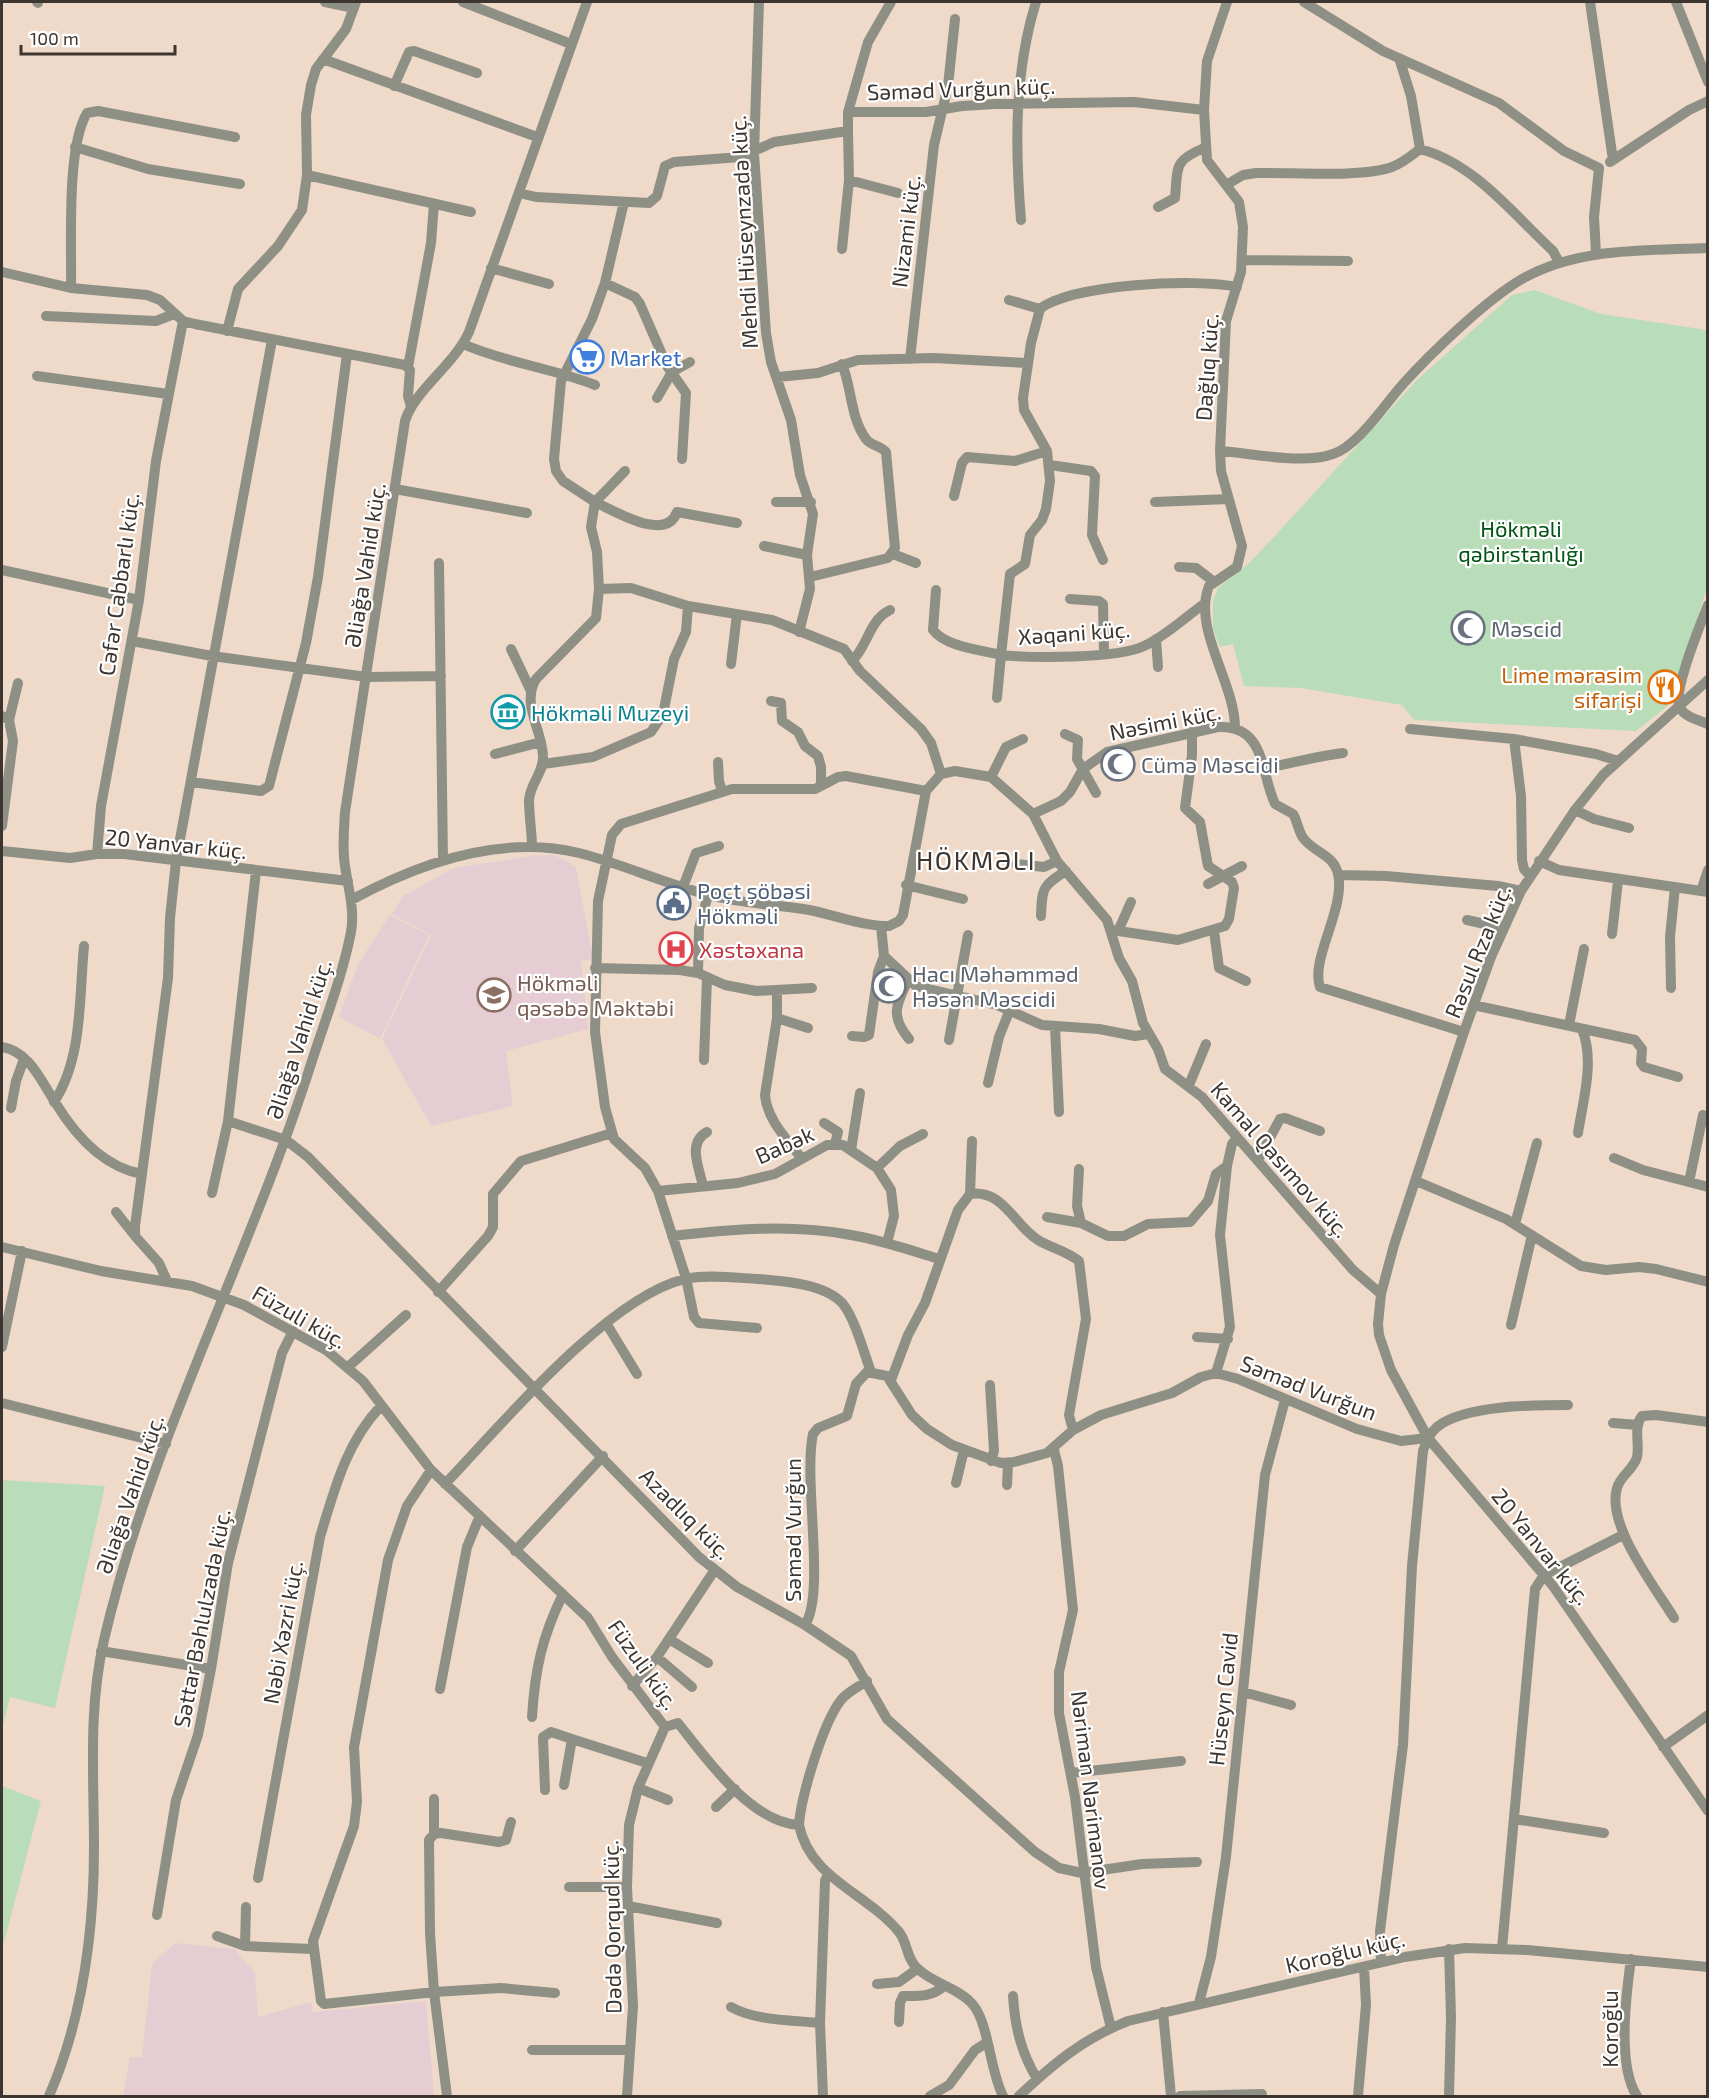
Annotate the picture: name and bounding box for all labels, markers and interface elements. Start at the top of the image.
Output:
scale bar [21,18,176,56]
text: 100 m [30,27,79,49]
street label: Səməd Vurğun küç. [866,72,1056,106]
street label: Mehdi Hüseynzadə küç. [724,115,764,349]
street label: Nizami küç. [885,173,927,289]
street label: Dağlıq küç. [1189,312,1225,422]
supermarket icon: Market [569,339,605,375]
place label: Market [610,344,681,370]
street label: Əliağa Vahid küç. [338,481,392,650]
street label: Cəfər Cabbarlı küç. [92,491,146,678]
park label: Hökməli qəbirstanlığı [1458,515,1584,566]
mosque icon: Məscid [1450,610,1486,646]
street label: Xəqani küç. [1017,615,1131,651]
place label: Məscid [1491,615,1562,641]
place label: Lime mərasim sifarişi [1501,661,1642,714]
restaurant icon: Lime mərasim sifarişi [1647,669,1683,705]
museum icon: Hökməli Muzeyi [490,694,526,730]
street label: Nəsimi küç. [1107,697,1223,747]
place label: Hökməli Muzeyi [531,699,689,725]
mosque icon: Cümə Məscidi [1100,746,1136,782]
place label: Cümə Məscidi [1141,751,1279,777]
street label: 20 Yanvar küç. [104,823,248,865]
district label: HÖKMƏLI [916,844,1036,875]
place label: Poçt şöbəsi Hökməli [697,877,811,928]
street label: Rəsul Rza küç. [1438,881,1517,1022]
public building icon: Poçt şöbəsi Hökməli [656,885,692,921]
hospital icon: Xəstəxana [658,931,694,967]
place label: Xəstəxana [699,936,804,962]
street label: Əliağa Vahid küç. [260,956,338,1123]
place label: Hacı Məhəmməd Həsən Məscidi [912,960,1079,1011]
mosque icon: Hacı Məhəmməd Həsən Məscidi [871,968,907,1004]
place label: Hökməli qəsəbə Məktəbi [517,969,674,1020]
school or university icon: Hökməli qəsəbə Məktəbi [476,977,512,1013]
street label: Kamal Qasımov küç. [1205,1076,1356,1244]
street label: Babək [751,1120,817,1168]
street label: Füzuli küç. [247,1279,352,1355]
street label: Səməd Vurğun [1237,1349,1381,1425]
street label: Əliağa Vahid küç. [90,1411,170,1578]
street label: Səməd Vurğun [779,1458,805,1602]
street label: Azadlıq küç. [633,1462,737,1566]
street label: 20 Yanvar küç. [1485,1482,1597,1611]
street label: Səttar Bəhlulzadə küç. [167,1506,237,1730]
street label: Nəbi Xəzri küç. [257,1558,309,1706]
street label: Füzuli küç. [602,1614,685,1715]
street label: Hüseyn Cavid [1202,1631,1242,1767]
street label: Nəriman Nərimanov [1067,1689,1117,1891]
street label: Dədə Qorqud küç. [596,1840,628,2014]
street label: Koroğlu küç. [1283,1925,1408,1979]
street label: Koroğlu [1596,1990,1622,2068]

